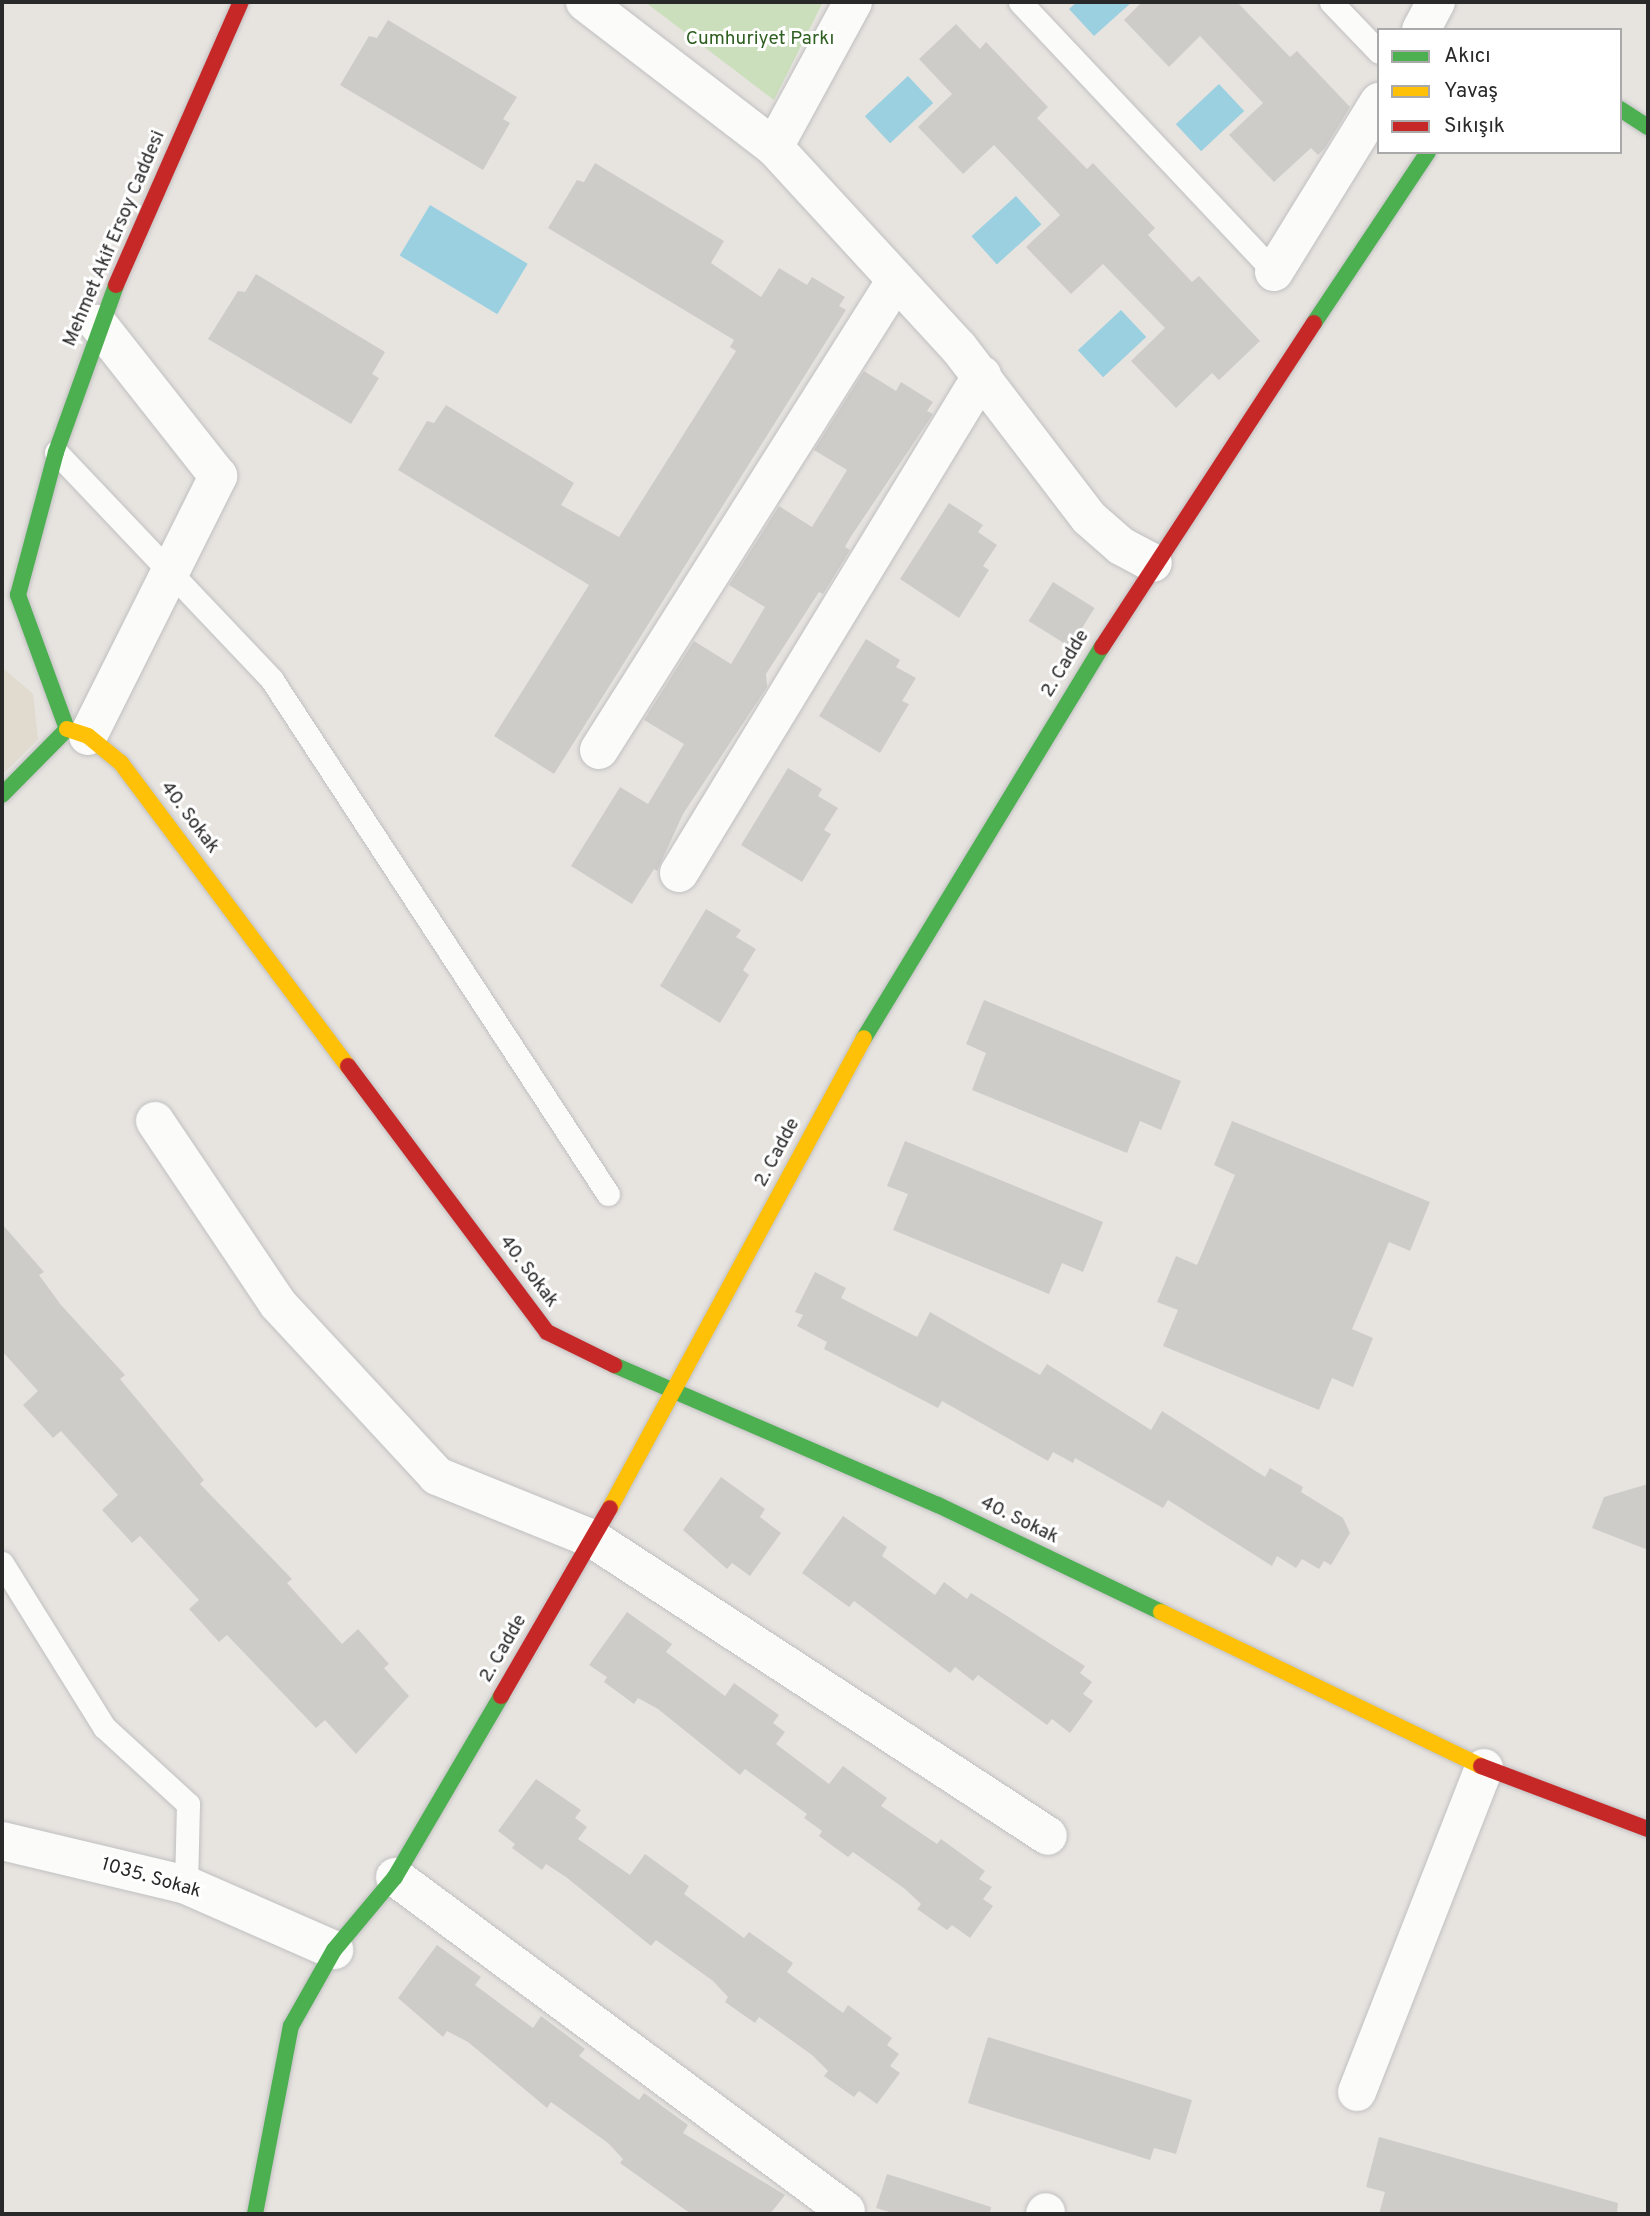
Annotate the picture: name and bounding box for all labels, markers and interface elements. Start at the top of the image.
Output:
legend [1377,28,1622,154]
park label: Cumhuriyet Parkı [686,29,834,51]
text: Akıcı [1444,43,1491,70]
text: Yavaş [1444,78,1498,105]
text: Sıkışık [1444,113,1505,140]
street label: Mehmet Akif Ersoy Caddesi [59,127,171,351]
street label: 2. Cadde [1037,626,1095,702]
street label: 40. Sokak [155,778,223,858]
street label: 2. Cadde [750,1115,806,1191]
street label: 40. Sokak [494,1232,562,1312]
street label: 40. Sokak [976,1492,1062,1550]
street label: 2. Cadde [475,1611,533,1687]
street label: 1035. Sokak [99,1854,203,1904]

